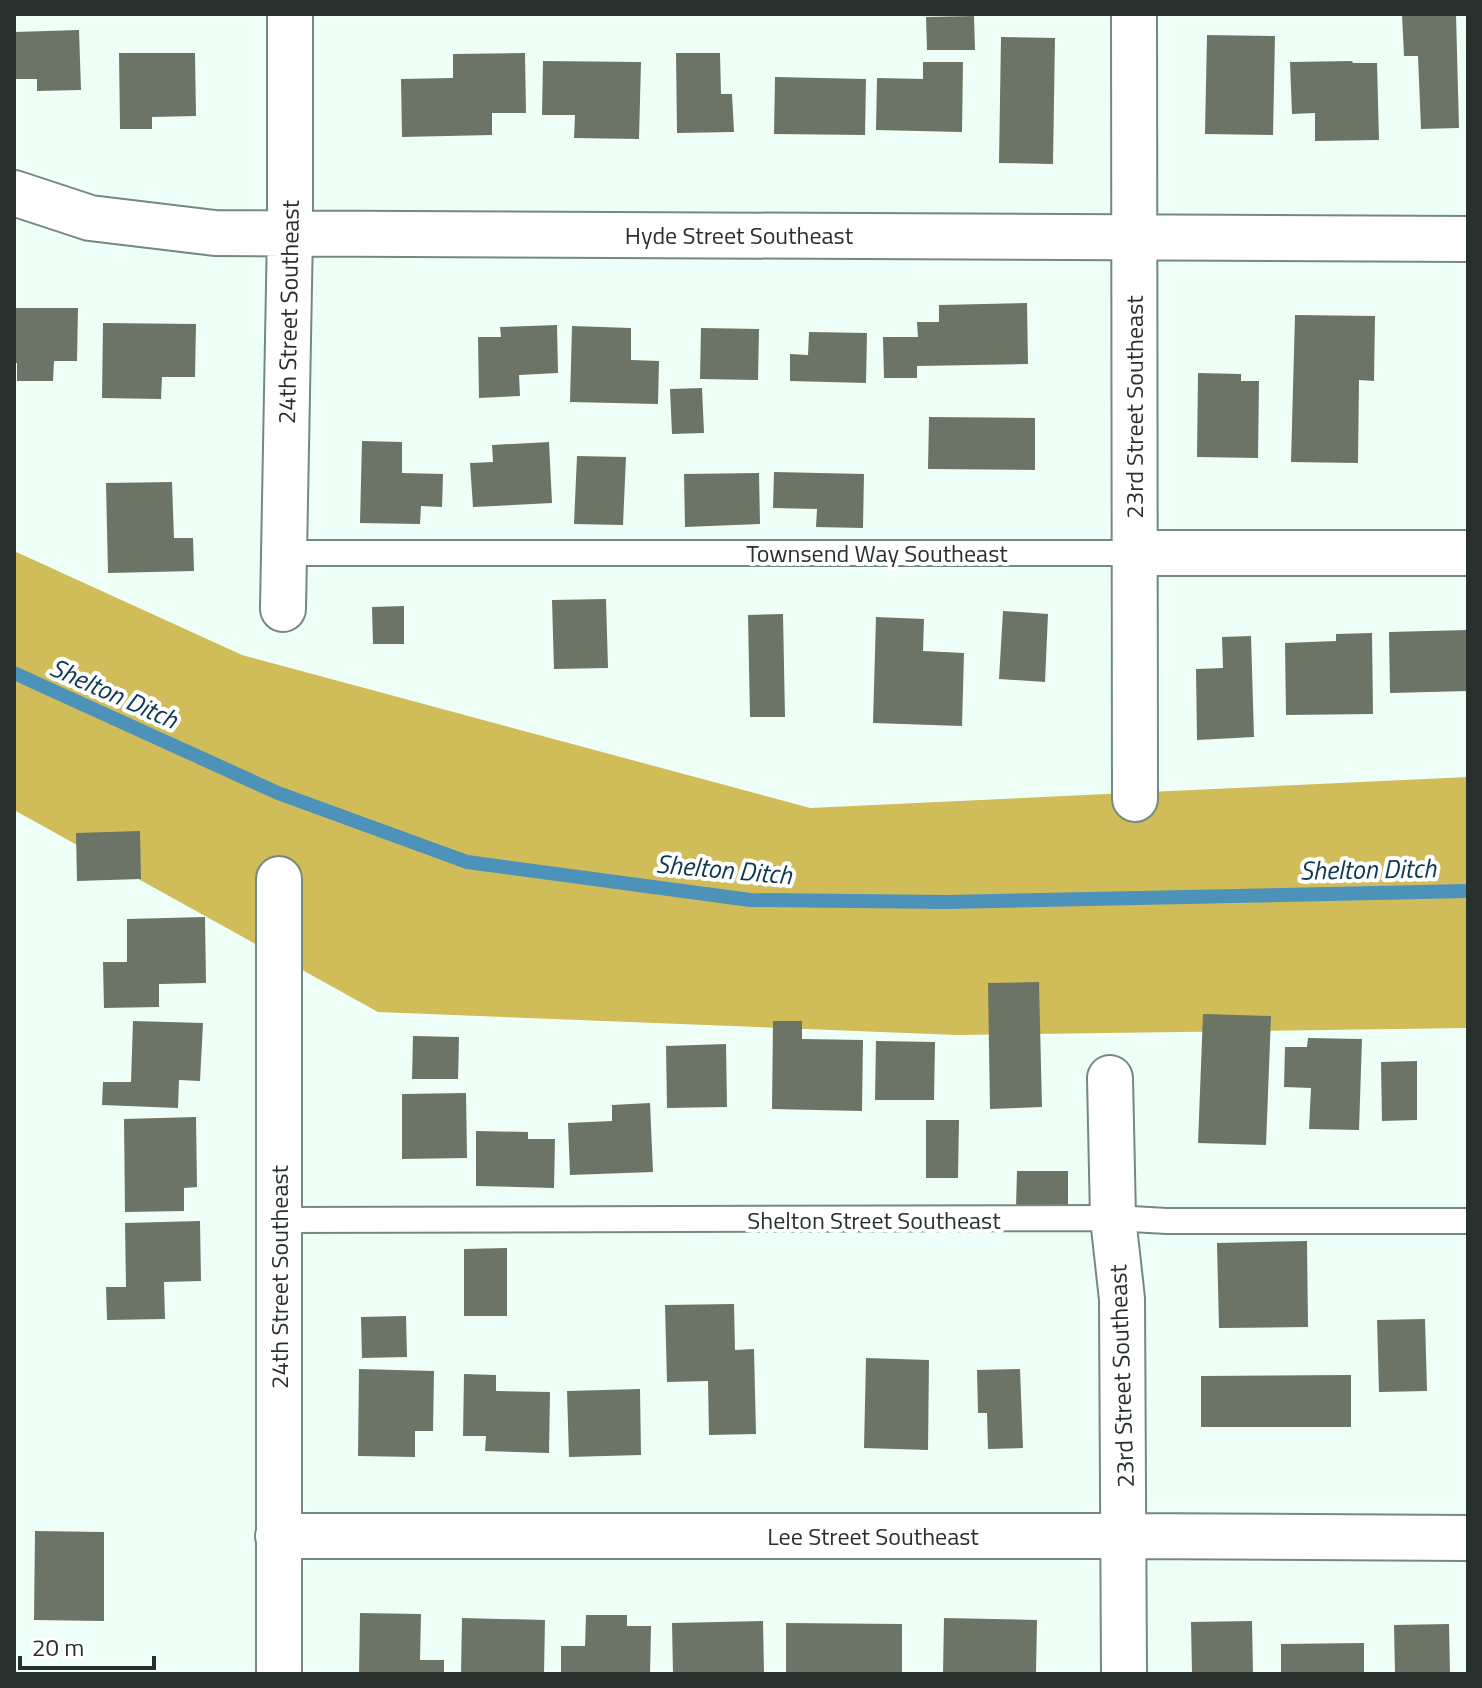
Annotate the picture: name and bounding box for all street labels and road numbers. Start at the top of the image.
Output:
street label: 24th Street Southeast [268,199,308,424]
street label: Hyde Street Southeast [625,217,854,253]
street label: 23rd Street Southeast [1116,295,1152,519]
street label: Townsend Way Southeast [746,535,1008,571]
street label: 24th Street Southeast [261,1164,297,1389]
street label: Shelton Street Southeast [747,1202,1001,1238]
street label: 23rd Street Southeast [1099,1263,1143,1488]
street label: Lee Street Southeast [767,1518,979,1554]

